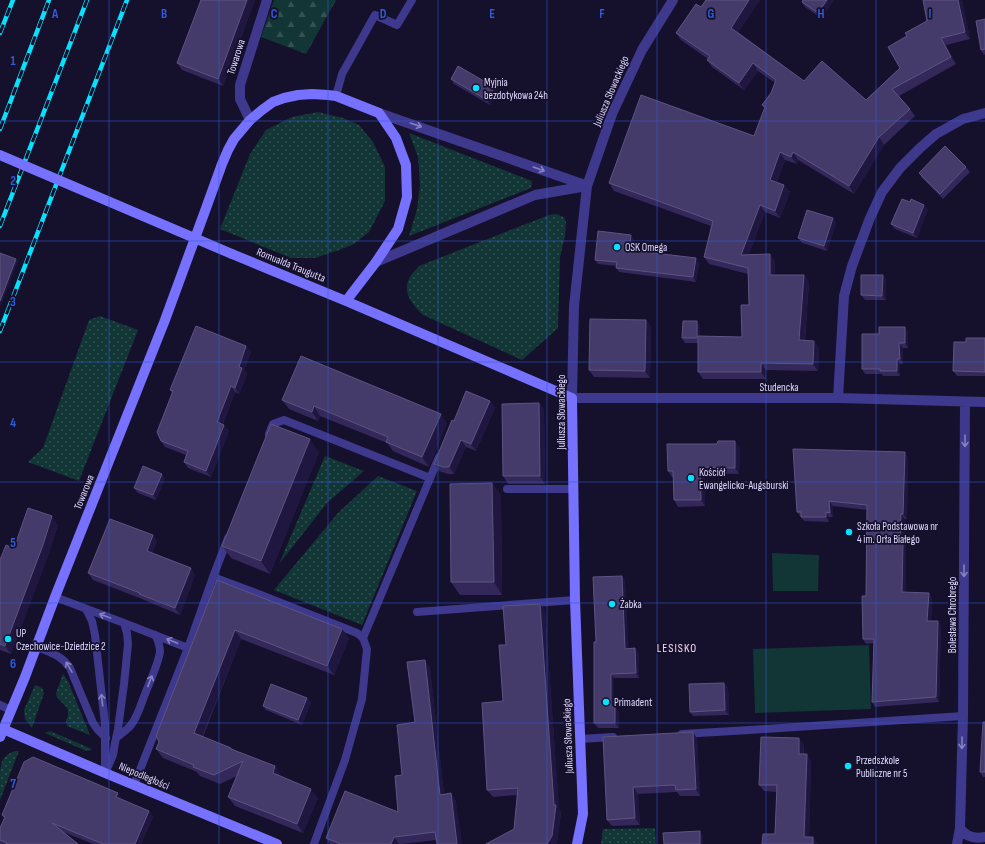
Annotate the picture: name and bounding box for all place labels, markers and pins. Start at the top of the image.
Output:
place label: Myjnia bezdotykowa 24h [484,76,548,102]
marker: Myjnia bezdotykowa 24h [471,83,481,93]
place label: OSK Omega [625,241,667,254]
marker: OSK Omega [612,242,622,252]
place label: Kościół Ewangelicko-Augsburski [699,466,788,492]
marker: Kościół Ewangelicko-Augsburski [686,473,696,483]
place label: Szkoła Podstawowa nr 4 im. Orła Białego [857,520,938,546]
marker: Szkoła Podstawowa nr 4 im. Orła Białego [844,527,854,537]
place label: Żabka [620,597,642,611]
marker: Żabka [607,599,617,609]
place label: UP Czechowice-Dziedzice 2 [16,627,106,653]
marker: UP Czechowice-Dziedzice 2 [3,634,13,644]
place label: Primadent [614,696,653,709]
marker: Primadent [601,697,611,707]
place label: Przedszkole Publiczne nr 5 [856,754,907,780]
marker: Przedszkole Publiczne nr 5 [843,761,853,771]

